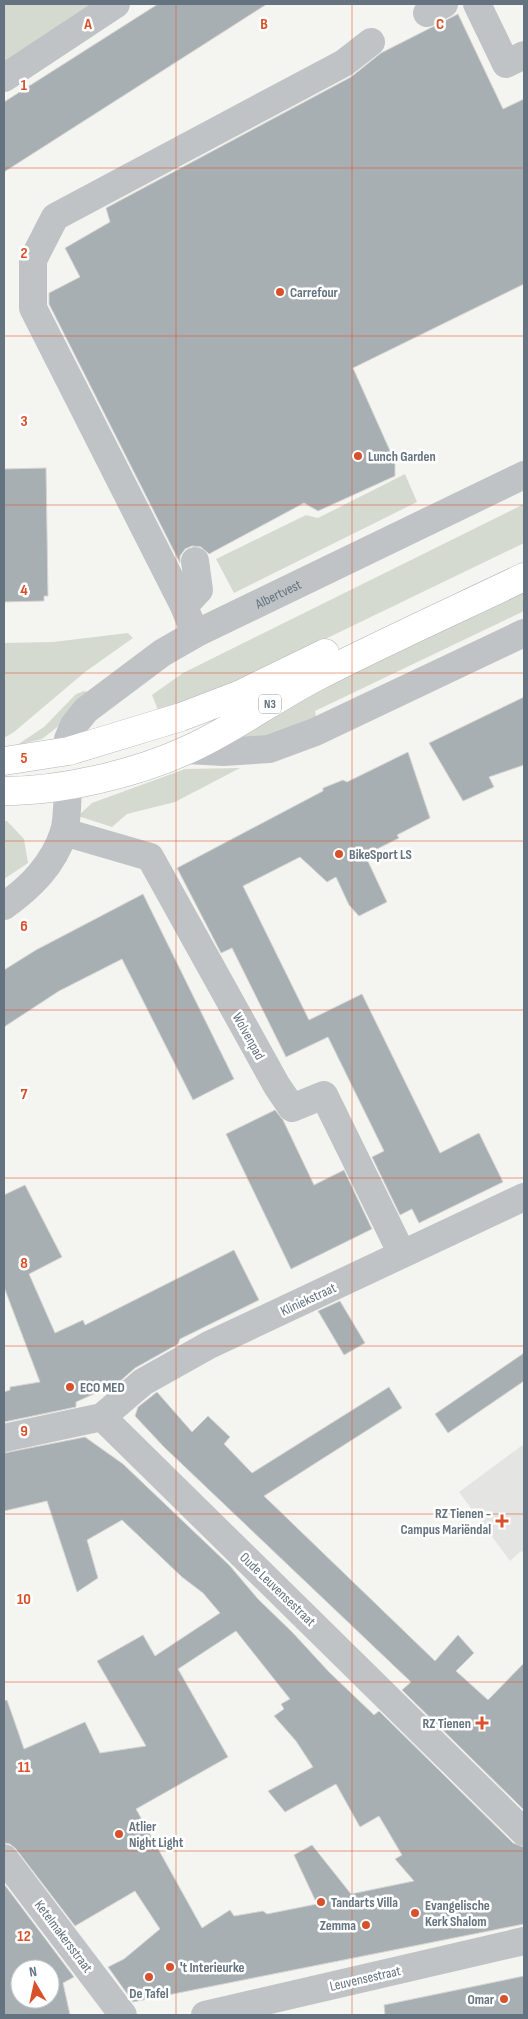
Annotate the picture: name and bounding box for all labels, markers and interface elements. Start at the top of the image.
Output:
text: A [83,15,92,34]
text: B [260,15,268,34]
text: C [436,15,444,34]
text: 1 [21,76,28,95]
text: 2 [20,244,28,263]
place label: Carrefour [290,284,339,301]
marker: Carrefour [274,286,286,298]
text: 3 [20,412,28,431]
place label: Lunch Garden [368,448,436,465]
marker: Lunch Garden [352,450,364,462]
street label: Albertvest [252,576,304,613]
text: 4 [20,581,28,600]
road number: N3 [259,694,281,714]
text: 5 [20,749,28,768]
place label: BikeSport LS [349,846,412,863]
marker: BikeSport LS [333,848,345,860]
text: 6 [20,917,28,936]
street label: Wolvenpad [229,1010,268,1063]
text: 7 [21,1085,28,1104]
text: 8 [20,1254,28,1273]
street label: Kliniekstraat [278,1279,339,1320]
place label: ECO MED [80,1379,125,1396]
marker: ECO MED [64,1381,76,1393]
text: 9 [20,1422,28,1441]
place label: RZ Tienen - Campus Mariëndal [401,1505,491,1538]
marker: RZ Tienen - Campus Mariëndal [495,1514,509,1528]
street label: Oude Leuvensestraat [236,1549,319,1630]
text: 10 [17,1590,31,1609]
place label: RZ Tienen [422,1715,471,1732]
marker: RZ Tienen [475,1716,489,1730]
text: 11 [18,1758,31,1777]
place label: Atlier Night Light [128,1818,184,1851]
marker: Atlier Night Light [113,1828,125,1840]
place label: Tandarts Villa [331,1894,398,1911]
marker: Tandarts Villa [315,1896,327,1908]
street label: Ketelmakersstraat [31,1897,96,1976]
place label: Evangelische Kerk Shalom [425,1897,490,1930]
marker: Evangelische Kerk Shalom [409,1907,421,1919]
place label: Zemma [320,1917,356,1934]
marker: Zemma [360,1919,372,1931]
text: 12 [17,1927,31,1946]
north arrow [10,1959,60,2009]
place label: 't Interieurke [180,1959,245,1976]
marker: 't Interieurke [164,1961,176,1973]
street label: Leuvensestraat [328,1962,402,1995]
text: N [28,1963,38,1981]
marker: De Tafel [143,1971,155,1983]
place label: De Tafel [129,1985,169,2002]
place label: Omar [467,1991,495,2008]
marker: Omar [498,1993,510,2005]

